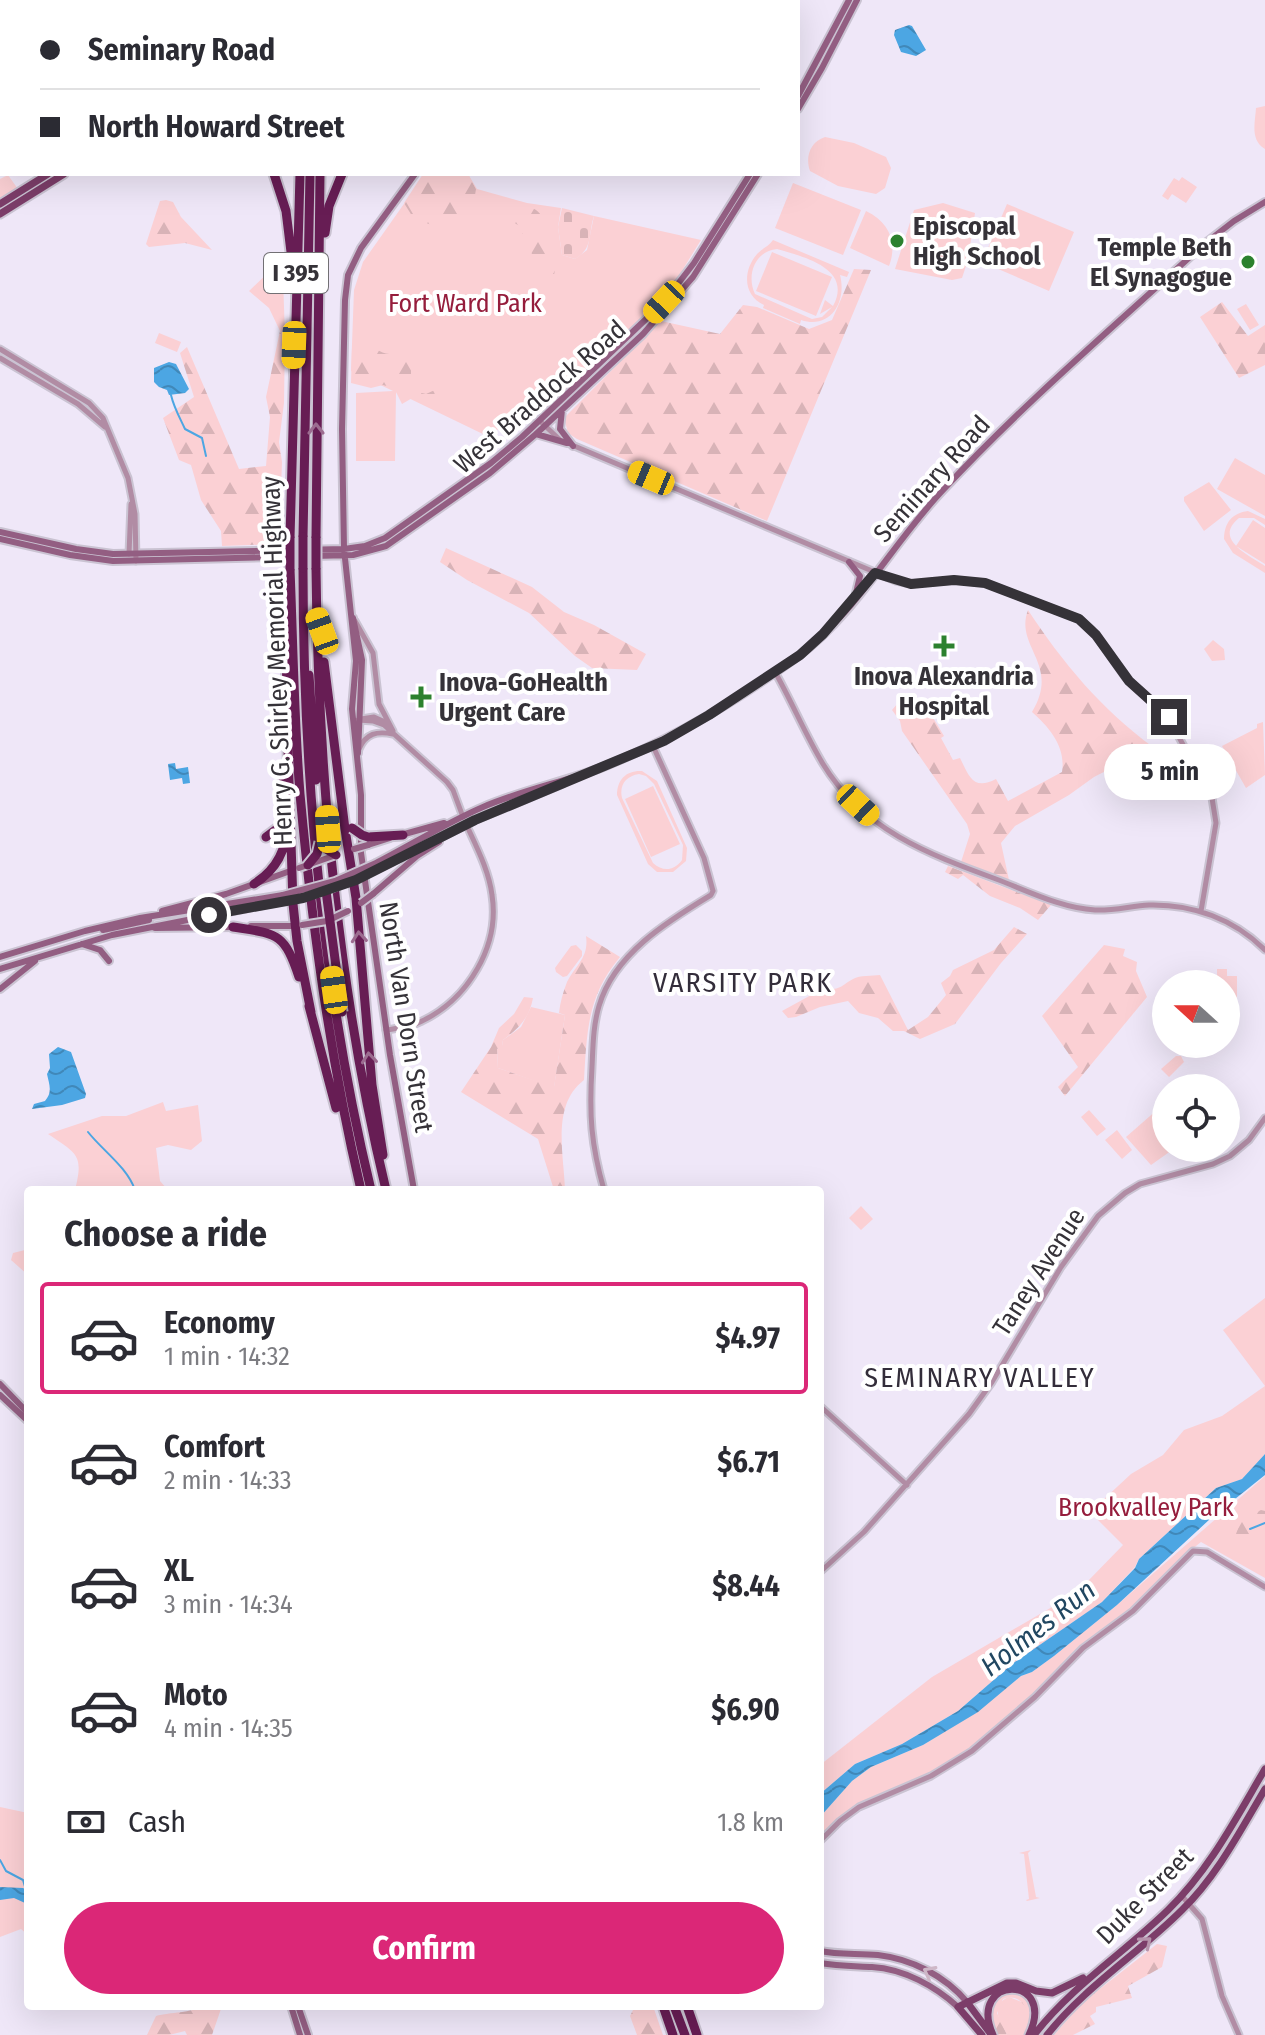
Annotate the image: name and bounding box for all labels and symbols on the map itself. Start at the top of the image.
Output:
place label: Episcopal High School [913,211,1042,272]
marker: Episcopal High School [888,232,906,250]
place label: Temple Beth El Synagogue [1090,232,1232,293]
road number: I 395 [264,253,328,293]
marker: Temple Beth El Synagogue [1239,253,1257,271]
car [639,276,689,328]
park label: Fort Ward Park [388,288,543,319]
street label: West Braddock Road [448,314,632,480]
car [281,321,307,369]
street label: Seminary Road [867,409,997,549]
one-way arrow [307,422,325,435]
car [624,458,678,498]
street label: Henry G. Shirley Memorial Highway [255,475,299,846]
car [303,604,341,658]
marker: Inova Alexandria Hospital [933,635,955,657]
place label: Inova Alexandria Hospital [854,661,1034,722]
place label: Inova-GoHealth Urgent Care [439,667,608,728]
marker: Inova-GoHealth Urgent Care [410,686,432,708]
route end [1151,699,1187,735]
callout: 5 min [1103,745,1235,801]
car [832,780,884,830]
car [314,804,342,854]
route start [191,897,227,933]
street label: North Van Dorn Street [372,899,440,1135]
one-way arrow [350,930,367,943]
car [319,965,349,1015]
district label: VARSITY PARK [653,966,833,999]
north arrow [1152,970,1240,1058]
one-way arrow [361,1051,378,1064]
street label: Taney Avenue [986,1202,1092,1342]
district label: SEMINARY VALLEY [864,1361,1096,1394]
park label: Brookvalley Park [1058,1492,1235,1523]
water label: Holmes Run [974,1573,1102,1683]
street label: Duke Street [1090,1841,1200,1951]
one-way arrow [1137,1937,1151,1952]
one-way arrow [923,1967,937,1982]

